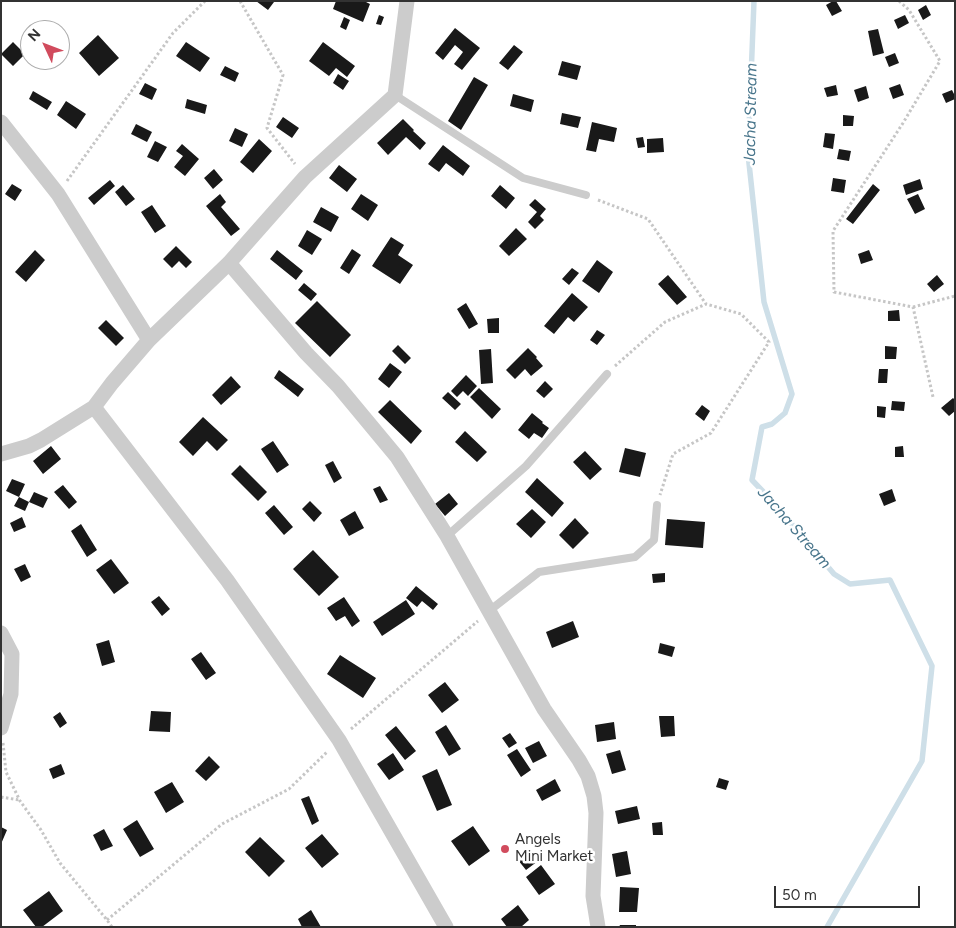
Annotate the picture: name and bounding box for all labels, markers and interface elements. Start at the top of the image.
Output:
north arrow [20,20,70,70]
text: N [24,25,44,45]
water label: Jacha Stream [741,63,761,165]
water label: Jacha Stream [753,483,835,573]
place label: Angels Mini Market [515,831,593,866]
marker: Angels Mini Market [499,843,511,855]
scale bar [776,876,922,908]
text: 50 m [782,886,817,904]

